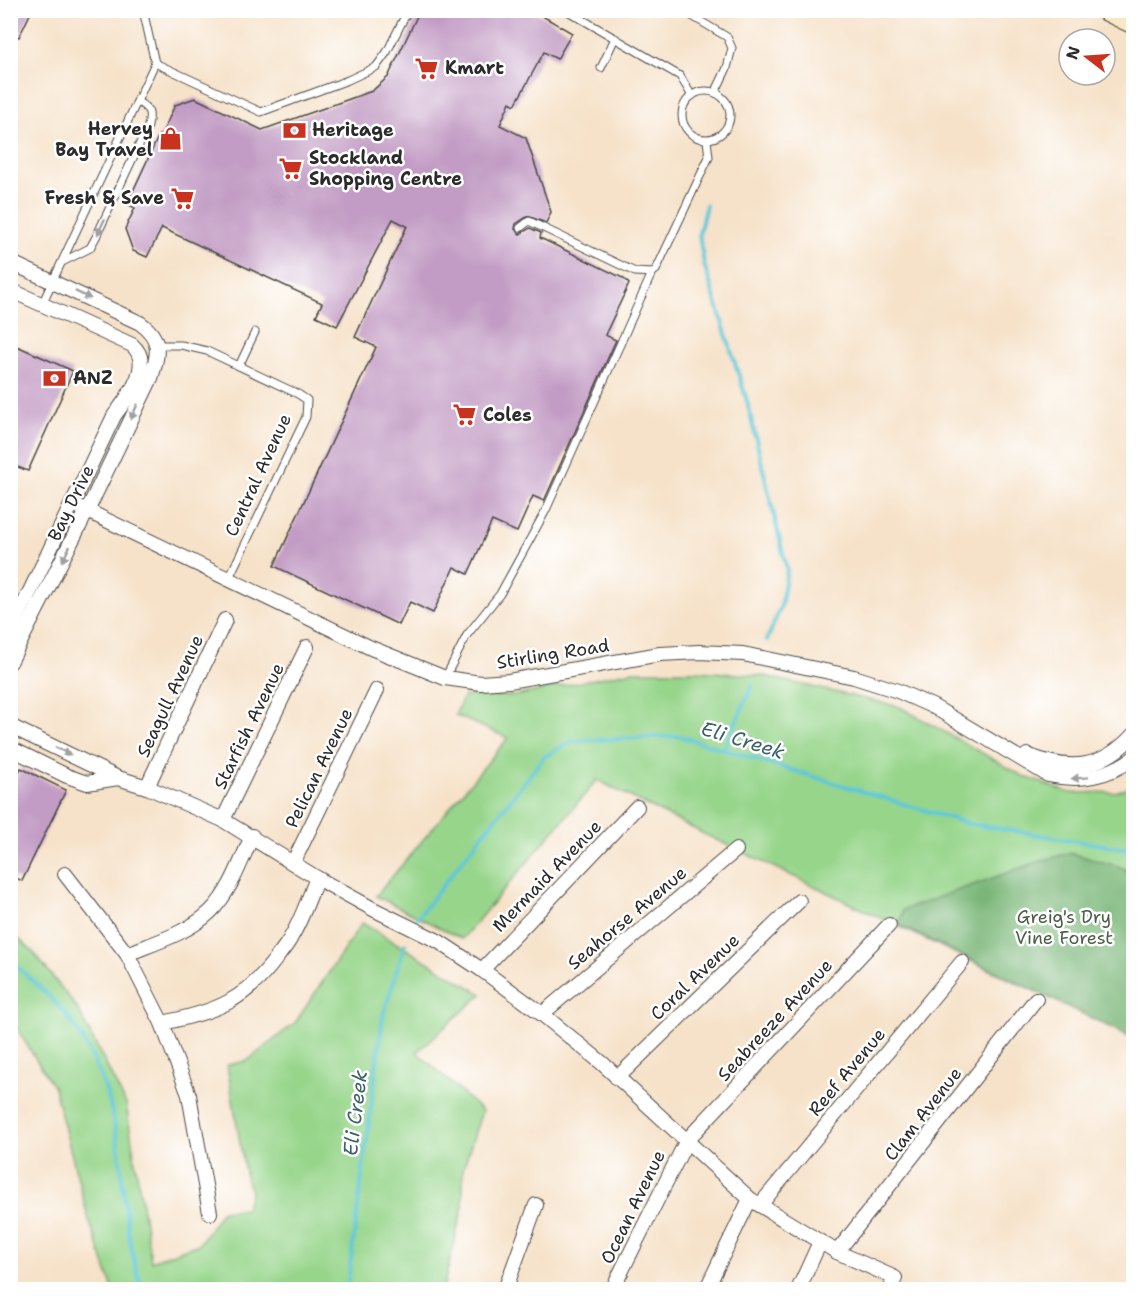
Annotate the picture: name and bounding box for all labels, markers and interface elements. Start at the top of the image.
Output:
north arrow [1057,27,1117,87]
text: N [1061,44,1085,62]
supermarket icon: Kmart [414,55,440,81]
place label: Kmart [445,56,504,80]
place label: Hervey Bay Travel [55,117,153,162]
bank icon: Heritage [281,117,307,143]
place label: Heritage [312,118,394,142]
shop icon: Hervey Bay Travel [158,126,184,152]
place label: Stockland Shopping Centre [309,146,462,191]
supermarket icon: Stockland Shopping Centre [278,155,304,181]
supermarket icon: Fresh & Save [169,185,195,211]
place label: Fresh & Save [45,186,164,210]
one-way arrow [96,219,105,236]
one-way arrow [74,291,91,300]
bank icon: ANZ [42,365,68,391]
place label: ANZ [73,366,113,390]
supermarket icon: Coles [452,402,478,428]
one-way arrow [130,403,139,420]
place label: Coles [483,403,532,427]
street label: Central Avenue [219,410,297,540]
street label: Bay Drive [42,461,100,545]
one-way arrow [61,545,70,562]
street label: Seagull Avenue [131,631,209,761]
street label: Stirling Road [495,633,611,675]
street label: Starfish Avenue [208,659,290,793]
street label: Pelican Avenue [280,704,358,832]
water label: Eli Creek [698,715,788,765]
one-way arrow [55,747,72,756]
one-way arrow [1070,774,1089,783]
street label: Mermaid Avenue [487,815,607,937]
street label: Seahorse Avenue [562,861,692,975]
park label: Greig's Dry Vine Forest [1015,905,1113,950]
street label: Coral Avenue [645,928,745,1026]
street label: Seabreeze Avenue [712,954,838,1086]
street label: Reef Avenue [803,1023,891,1121]
street label: Clam Avenue [879,1062,967,1166]
water label: Eli Creek [337,1068,373,1157]
street label: Ocean Avenue [595,1146,671,1268]

